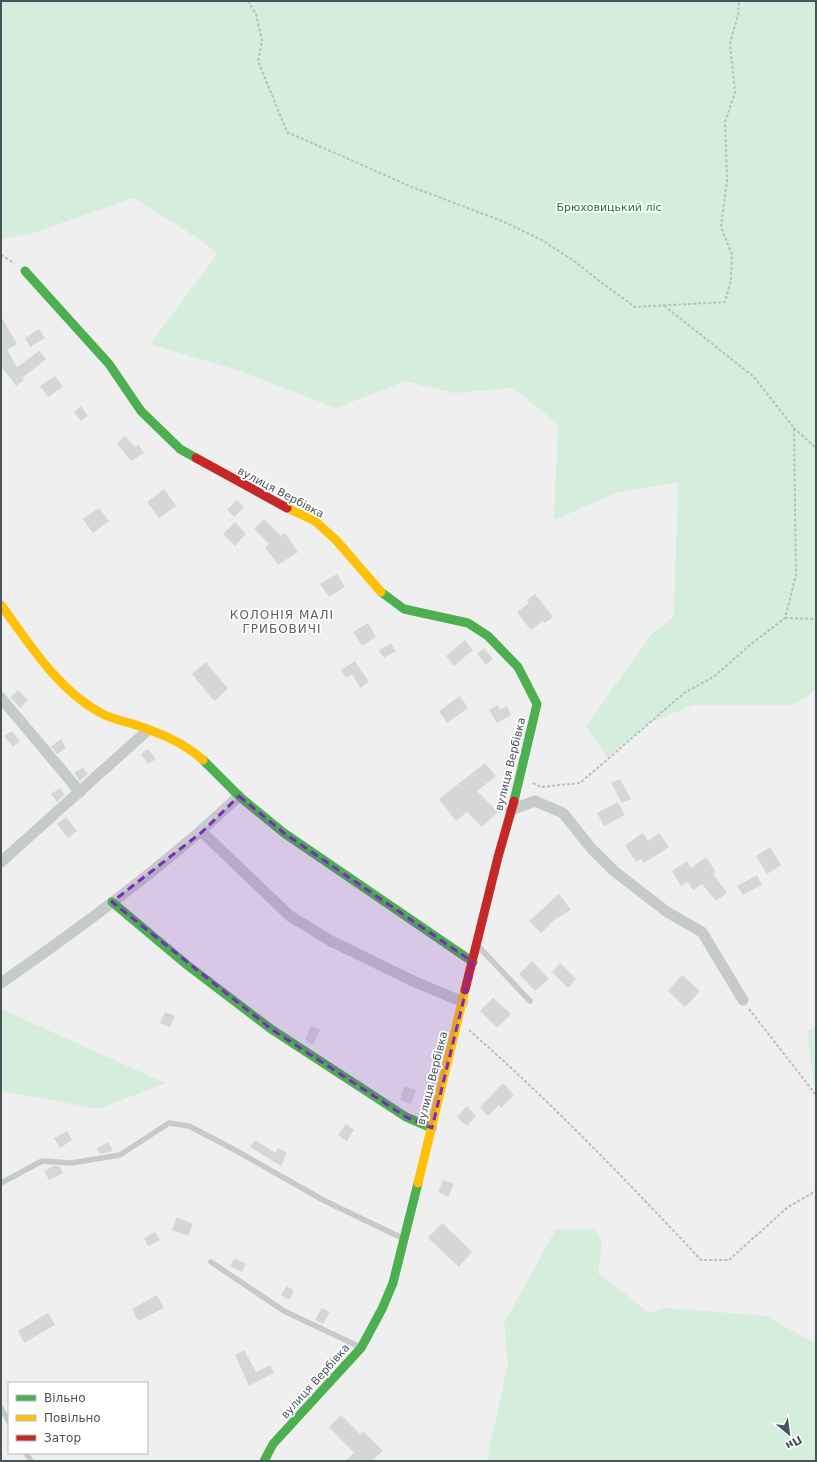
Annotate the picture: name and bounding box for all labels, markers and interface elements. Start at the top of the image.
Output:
park label: Брюховицький ліс [556,201,662,214]
street label: вулиця Вербівка [235,464,326,521]
district label: КОЛОНІЯ МАЛІ ГРИБОВИЧІ [230,608,334,636]
street label: вулиця Вербівка [493,716,528,812]
street label: вулиця Вербівка [415,1030,450,1126]
street label: вулиця Вербівка [278,1341,352,1421]
legend [8,1382,148,1454]
text: Вільно [44,1391,86,1405]
text: Повільно [44,1411,101,1425]
north arrow [769,1414,809,1454]
text: Затор [44,1431,81,1445]
text: Пн [783,1433,804,1452]

